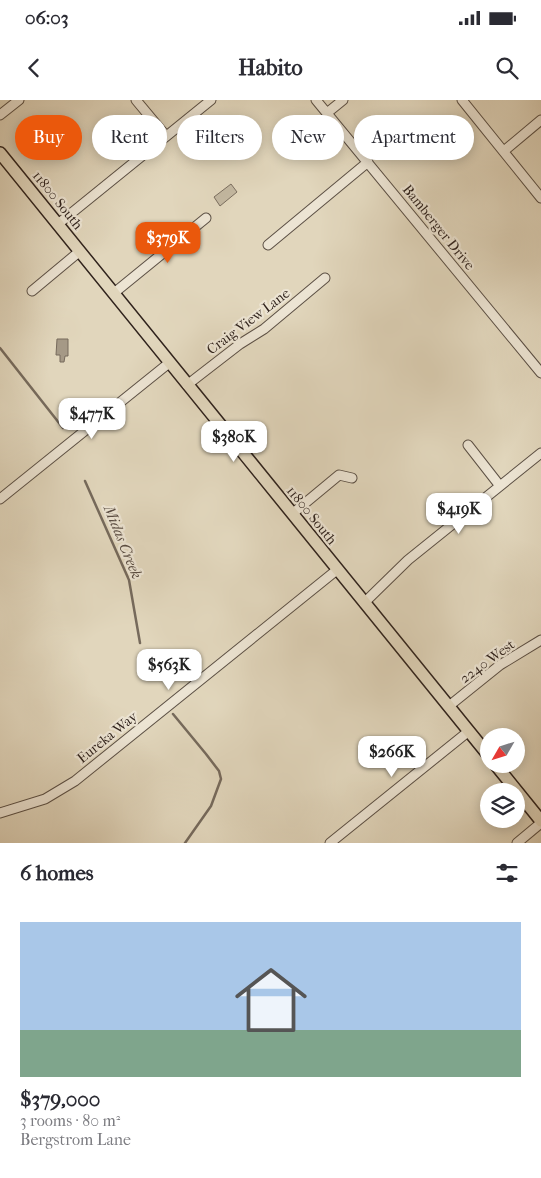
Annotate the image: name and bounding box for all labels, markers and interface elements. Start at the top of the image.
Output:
text: 06:03 [25,7,69,29]
icon: back [20,54,48,82]
icon: search [493,54,521,82]
text: Habito [238,55,303,81]
chip: Buy [15,115,82,160]
chip: Rent [92,115,167,160]
chip: Filters [177,115,262,160]
chip: New [272,115,344,160]
chip: Apartment [354,115,474,160]
street label: 11800 South [29,168,86,233]
street label: Bamberger Drive [399,181,478,273]
pin: $379K [133,221,203,264]
text: $379K [146,228,190,247]
street label: Craig View Lane [203,285,293,358]
pin: $477K [57,398,127,440]
text: $477K [70,404,114,423]
pin: $380K [199,420,269,463]
text: $380K [212,427,256,446]
street label: 11800 South [283,483,340,548]
pin: $419K [424,492,494,535]
text: $419K [437,499,481,518]
water label: Midas Creek [100,502,146,581]
street label: 2240 West [457,636,518,687]
pin: $563K [134,648,204,691]
text: $563K [148,655,190,674]
street label: Eureka Way [74,708,141,767]
north arrow [480,728,525,772]
map controls [480,728,525,828]
pin: $266K [357,736,427,778]
text: $266K [369,742,415,761]
button: layers [480,783,525,828]
icon: filters [493,859,521,887]
text: 6 homes [20,861,94,885]
icon: home [226,955,316,1045]
text: $379,000 [20,1087,100,1111]
text: 3 rooms · 80 m² [20,1111,120,1130]
text: Bergstrom Lane [20,1130,131,1149]

